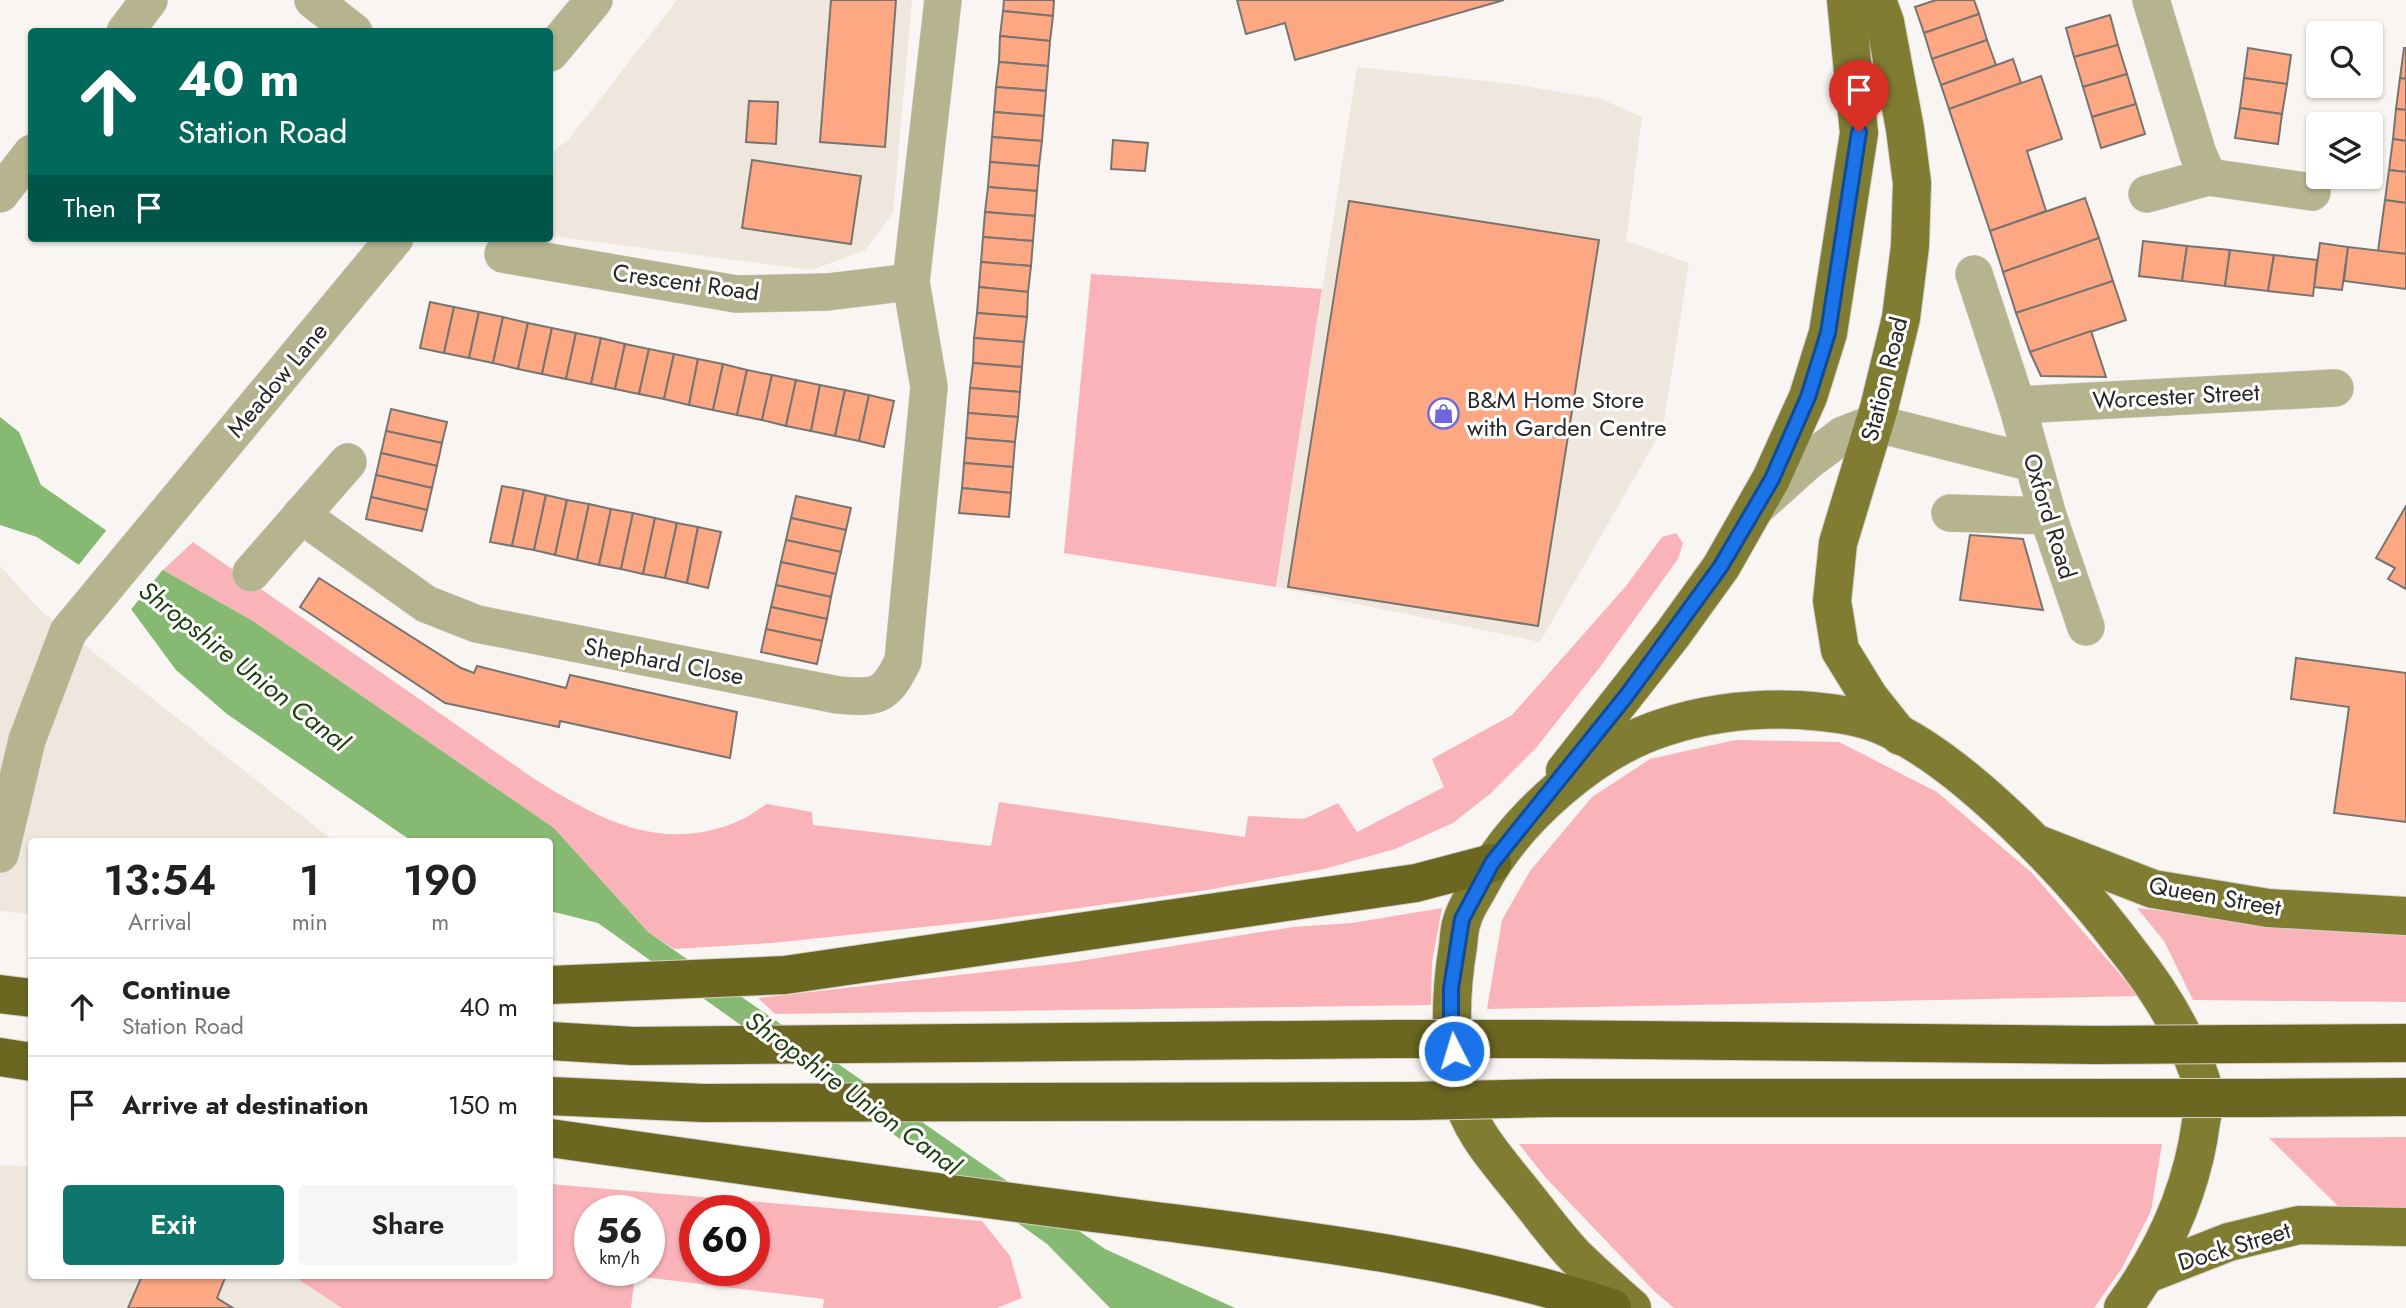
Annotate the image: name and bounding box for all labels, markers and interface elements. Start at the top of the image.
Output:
map controls [2306,21,2383,189]
button: search [2306,21,2383,98]
text: 40 m [178,44,300,114]
icon: ahead [63,56,154,147]
pin [1829,60,1889,132]
icon: arrive [1840,71,1878,109]
text: Station Road [178,109,348,155]
button: layers [2306,112,2383,189]
text: Then [63,189,116,227]
icon: arrive [130,189,168,227]
street label: Crescent Road [611,254,761,310]
street label: Station Road [1852,313,1916,445]
street label: Meadow Lane [218,315,336,445]
street label: Worcester Street [2092,374,2261,418]
place label: B&M Home Store with Garden Centre [1467,382,1667,445]
shop icon: B&M Home Store with Garden Centre [1427,396,1461,430]
street label: Oxford Road [2014,449,2086,583]
water label: Shropshire Union Canal [131,572,358,761]
street label: Shephard Close [581,628,747,694]
text: 13:54 [103,850,216,911]
text: 1 [299,850,320,911]
text: 190 [403,850,478,911]
street label: Queen Street [2146,867,2284,925]
text: Arrival [128,905,192,939]
text: min [292,905,328,939]
text: m [431,905,449,939]
text: Continue [122,971,231,1009]
icon: ahead [63,988,101,1026]
text: 40 m [459,988,518,1026]
water label: Shropshire Union Canal [737,1002,970,1185]
text: Station Road [122,1009,244,1043]
position arrow [1417,1014,1491,1088]
icon: arrive [63,1086,101,1124]
text: Arrive at destination [122,1086,369,1124]
text: 150 m [448,1086,518,1124]
button: Exit [63,1185,284,1265]
button: Share [298,1185,518,1265]
speed limit sign: 60 [679,1195,770,1286]
text: 56 [597,1206,643,1256]
street label: Dock Street [2173,1212,2295,1280]
text: km/h [599,1245,640,1271]

